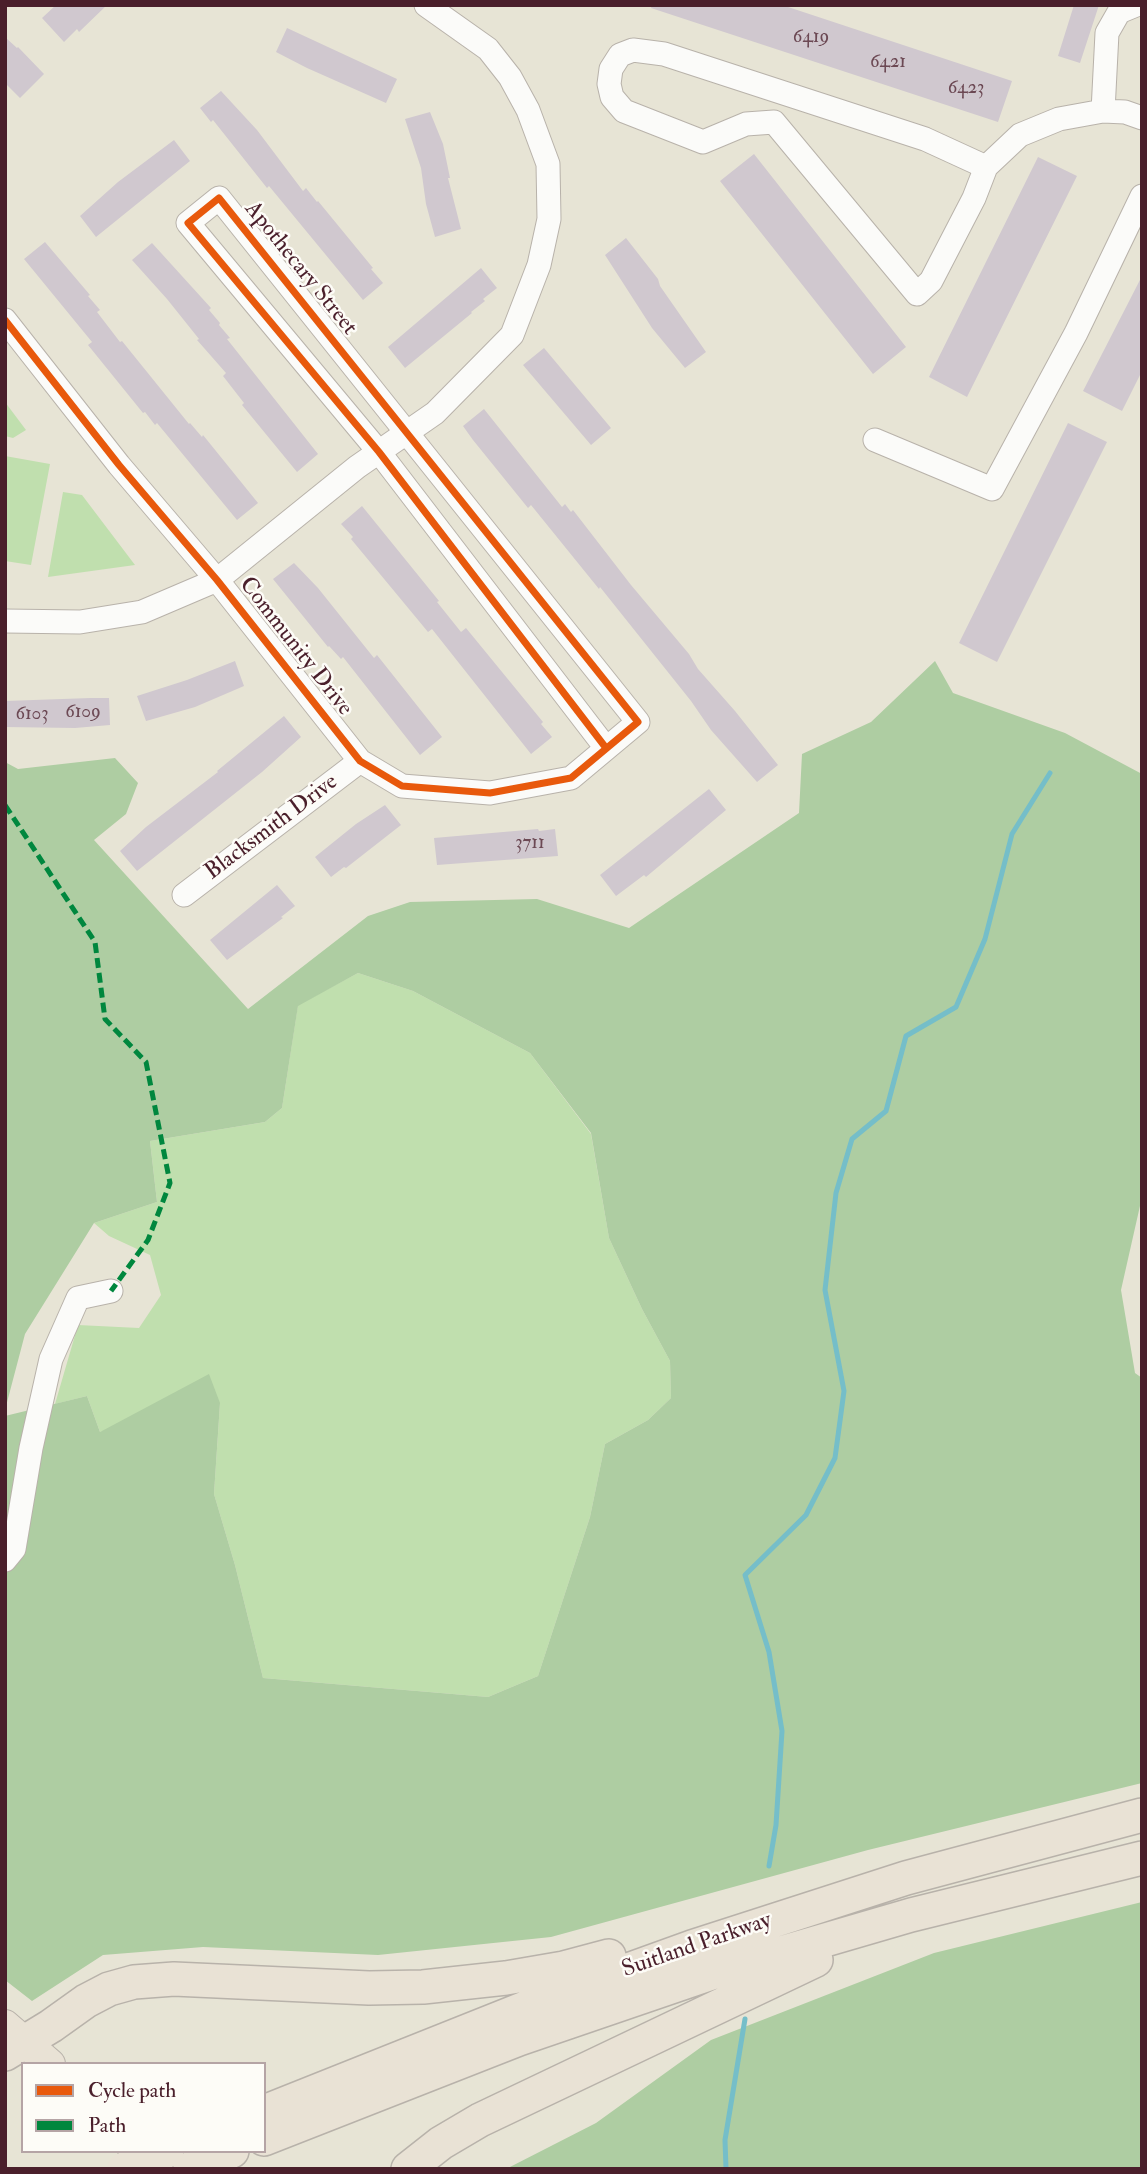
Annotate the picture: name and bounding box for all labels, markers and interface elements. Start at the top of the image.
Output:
house number: 6419 [793,27,829,49]
house number: 6421 [870,52,906,74]
house number: 6423 [948,78,984,100]
street label: Apothecary Street [238,197,362,341]
street label: Community Drive [232,572,358,722]
house number: 6109 [65,702,101,724]
house number: 6103 [15,704,49,726]
street label: Blacksmith Drive [200,769,344,887]
house number: 3711 [515,833,545,855]
street label: Suitland Parkway [619,1907,775,1985]
legend [21,2062,266,2153]
text: Cycle path [88,2077,176,2104]
text: Path [88,2112,126,2139]

